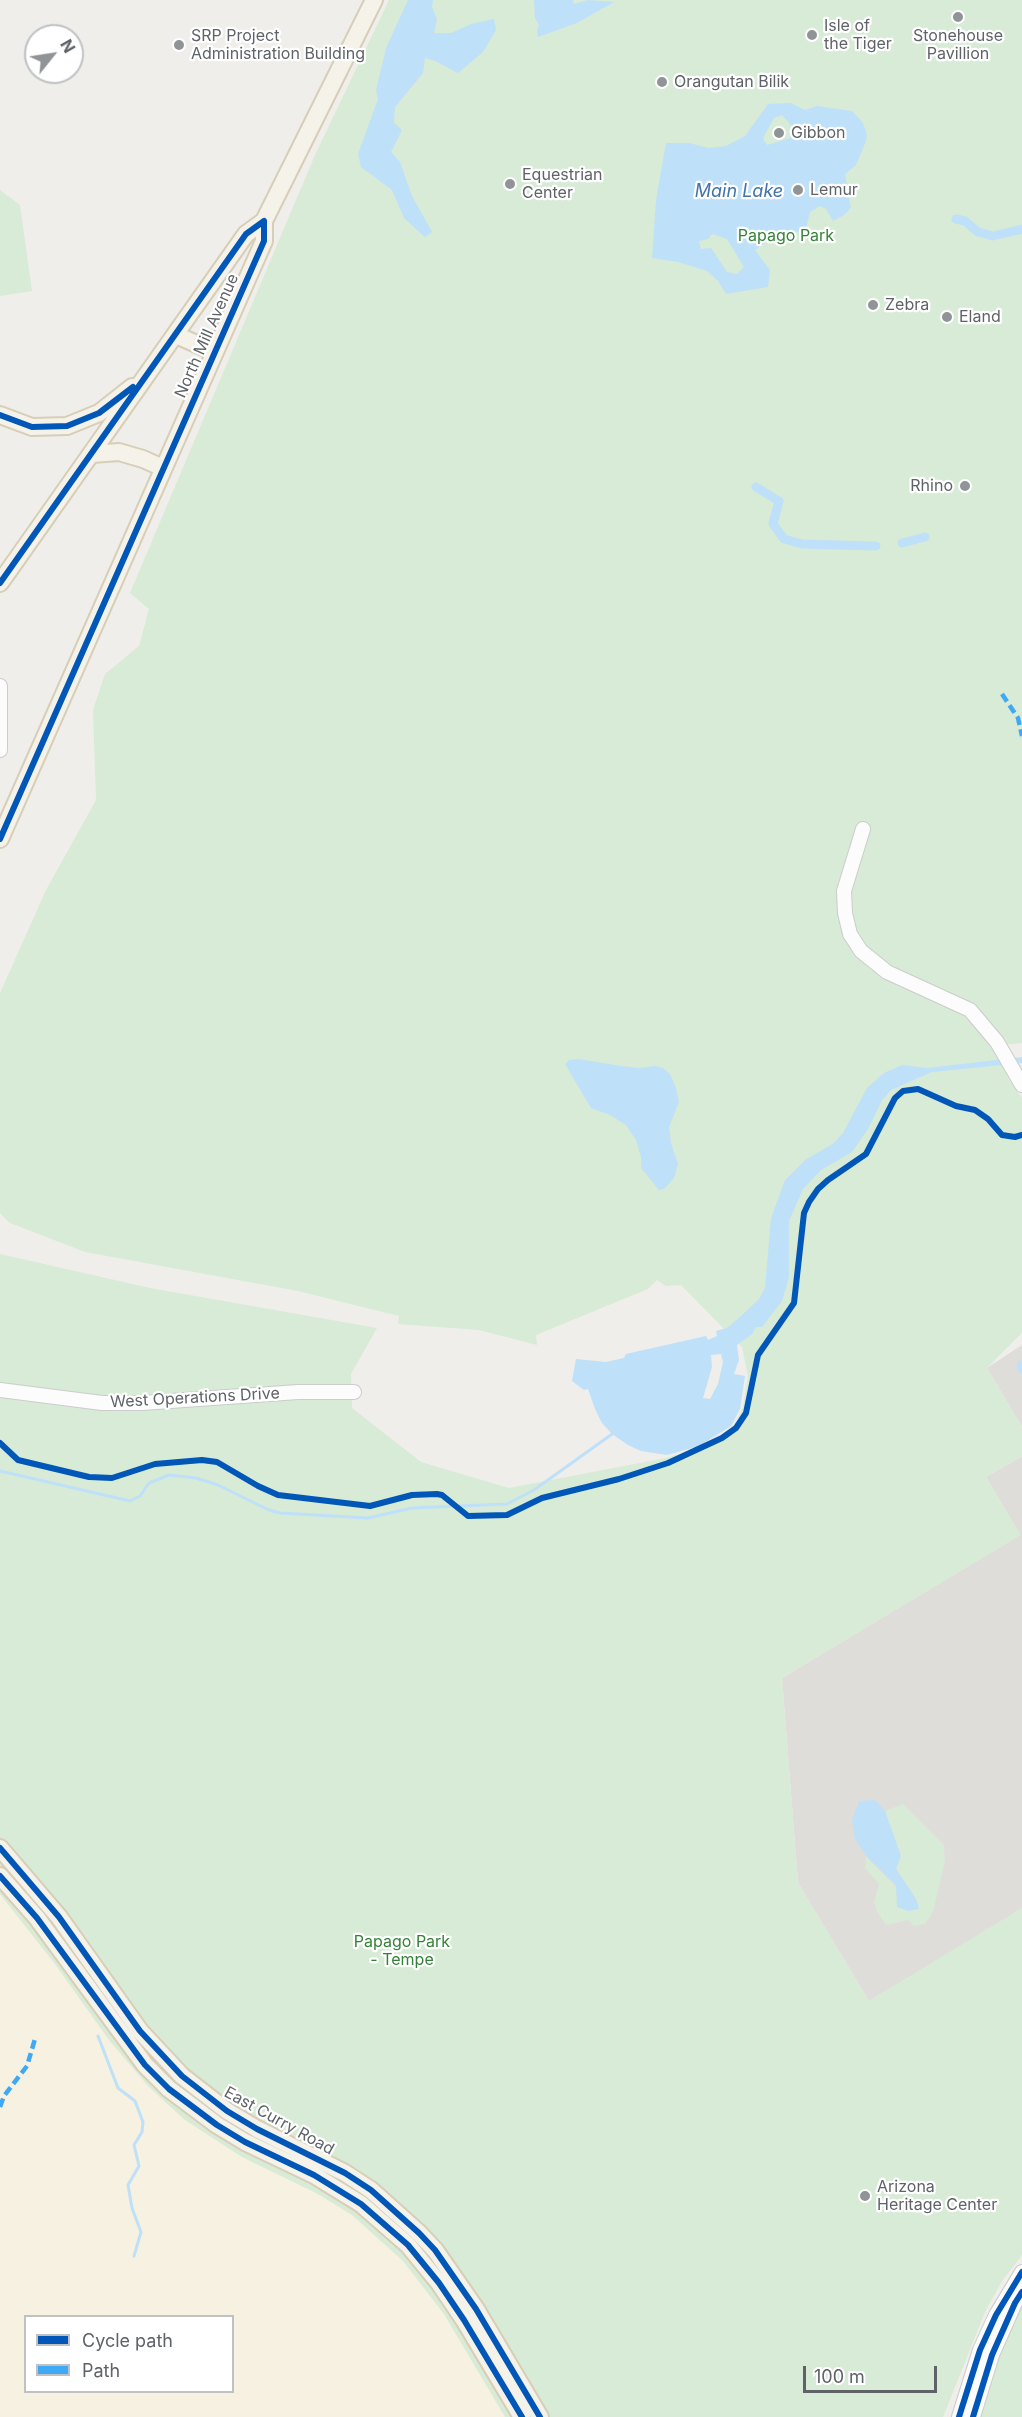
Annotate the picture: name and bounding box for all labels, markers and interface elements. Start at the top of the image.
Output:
marker: Stonehouse Pavillion [951,10,965,24]
place label: Isle of the Tiger [824,16,892,54]
north arrow [24,24,84,84]
place label: SRP Project Administration Building [191,26,365,64]
place label: Stonehouse Pavillion [913,26,1003,64]
marker: Isle of the Tiger [805,28,819,42]
text: N [56,36,80,56]
marker: SRP Project Administration Building [172,38,186,52]
place label: Orangutan Bilik [674,72,789,92]
marker: Orangutan Bilik [655,75,669,89]
place label: Gibbon [791,123,845,143]
marker: Gibbon [772,126,786,140]
place label: Equestrian Center [522,165,602,203]
marker: Equestrian Center [503,177,517,191]
place label: Lemur [810,180,858,200]
water label: Main Lake [695,181,783,203]
marker: Lemur [791,183,805,197]
park label: Papago Park [738,226,834,246]
street label: North Mill Avenue [171,271,243,401]
place label: Zebra [885,295,929,315]
marker: Zebra [866,298,880,312]
place label: Eland [959,307,1001,327]
marker: Eland [940,310,954,324]
place label: Rhino [910,476,953,496]
marker: Rhino [958,479,972,493]
street label: West Operations Drive [110,1384,280,1412]
park label: Papago Park - Tempe [354,1932,450,1970]
street label: East Curry Road [221,2083,337,2159]
place label: Arizona Heritage Center [877,2177,997,2215]
marker: Arizona Heritage Center [858,2189,872,2203]
legend [24,2315,234,2393]
text: Cycle path [82,2330,173,2351]
scale bar [806,2354,940,2392]
text: Path [82,2360,120,2381]
text: 100 m [814,2366,865,2387]

